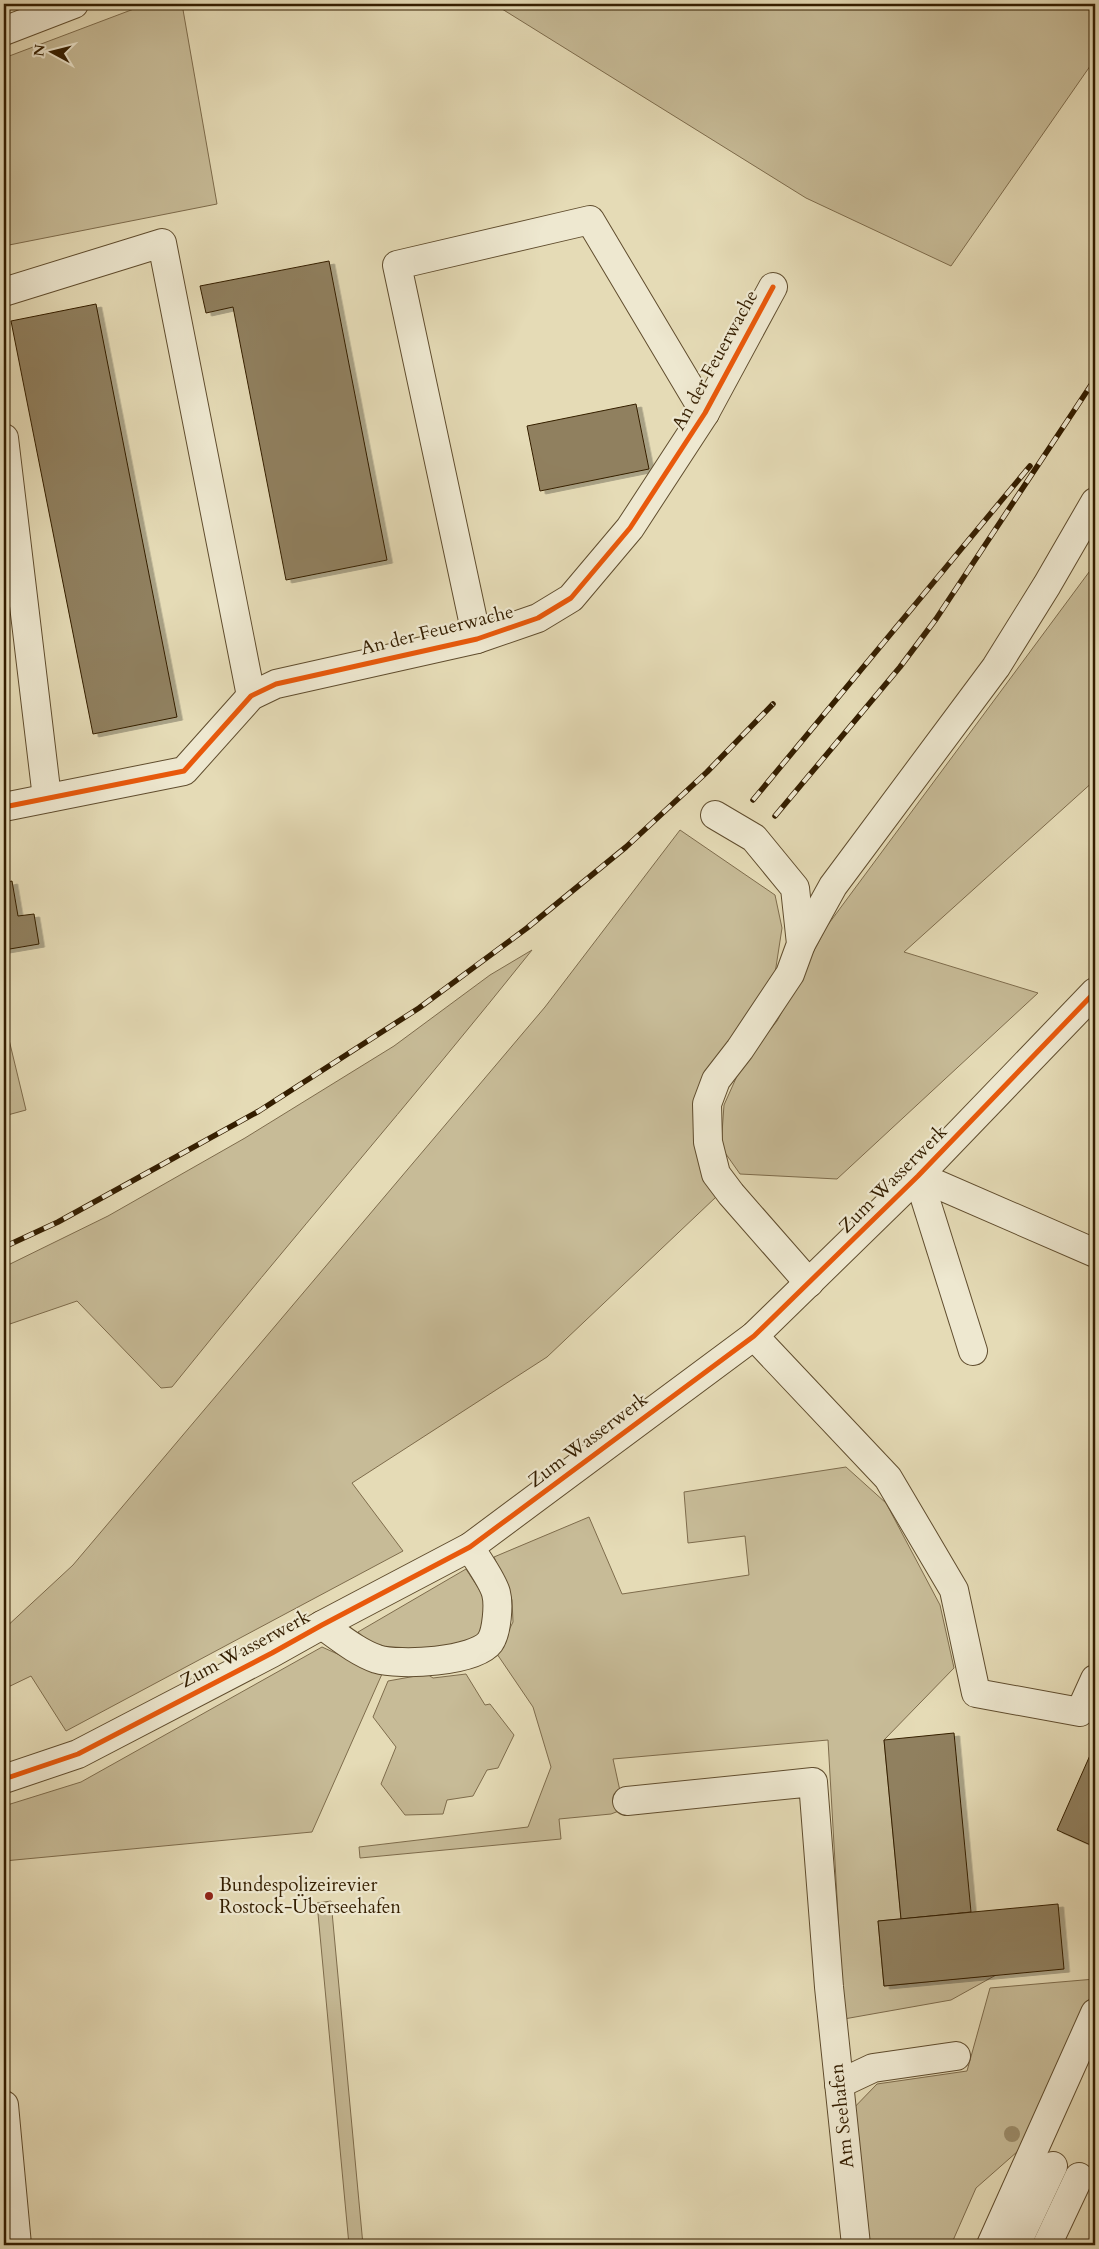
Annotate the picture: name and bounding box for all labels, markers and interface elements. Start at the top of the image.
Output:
north arrow [28,28,78,78]
text: N [29,43,50,58]
street label: An der Feuerwache [666,285,764,435]
street label: An der Feuerwache [358,598,516,662]
street label: Zum Wasserwerk [833,1118,954,1239]
street label: Zum Wasserwerk [523,1386,654,1494]
street label: Zum Wasserwerk [176,1603,315,1694]
place label: Bundespolizeirevier Rostock-Überseehafen [219,1872,401,1920]
marker: Bundespolizeirevier Rostock-Überseehafen [203,1890,215,1902]
street label: Am Seehafen [824,2062,860,2170]

